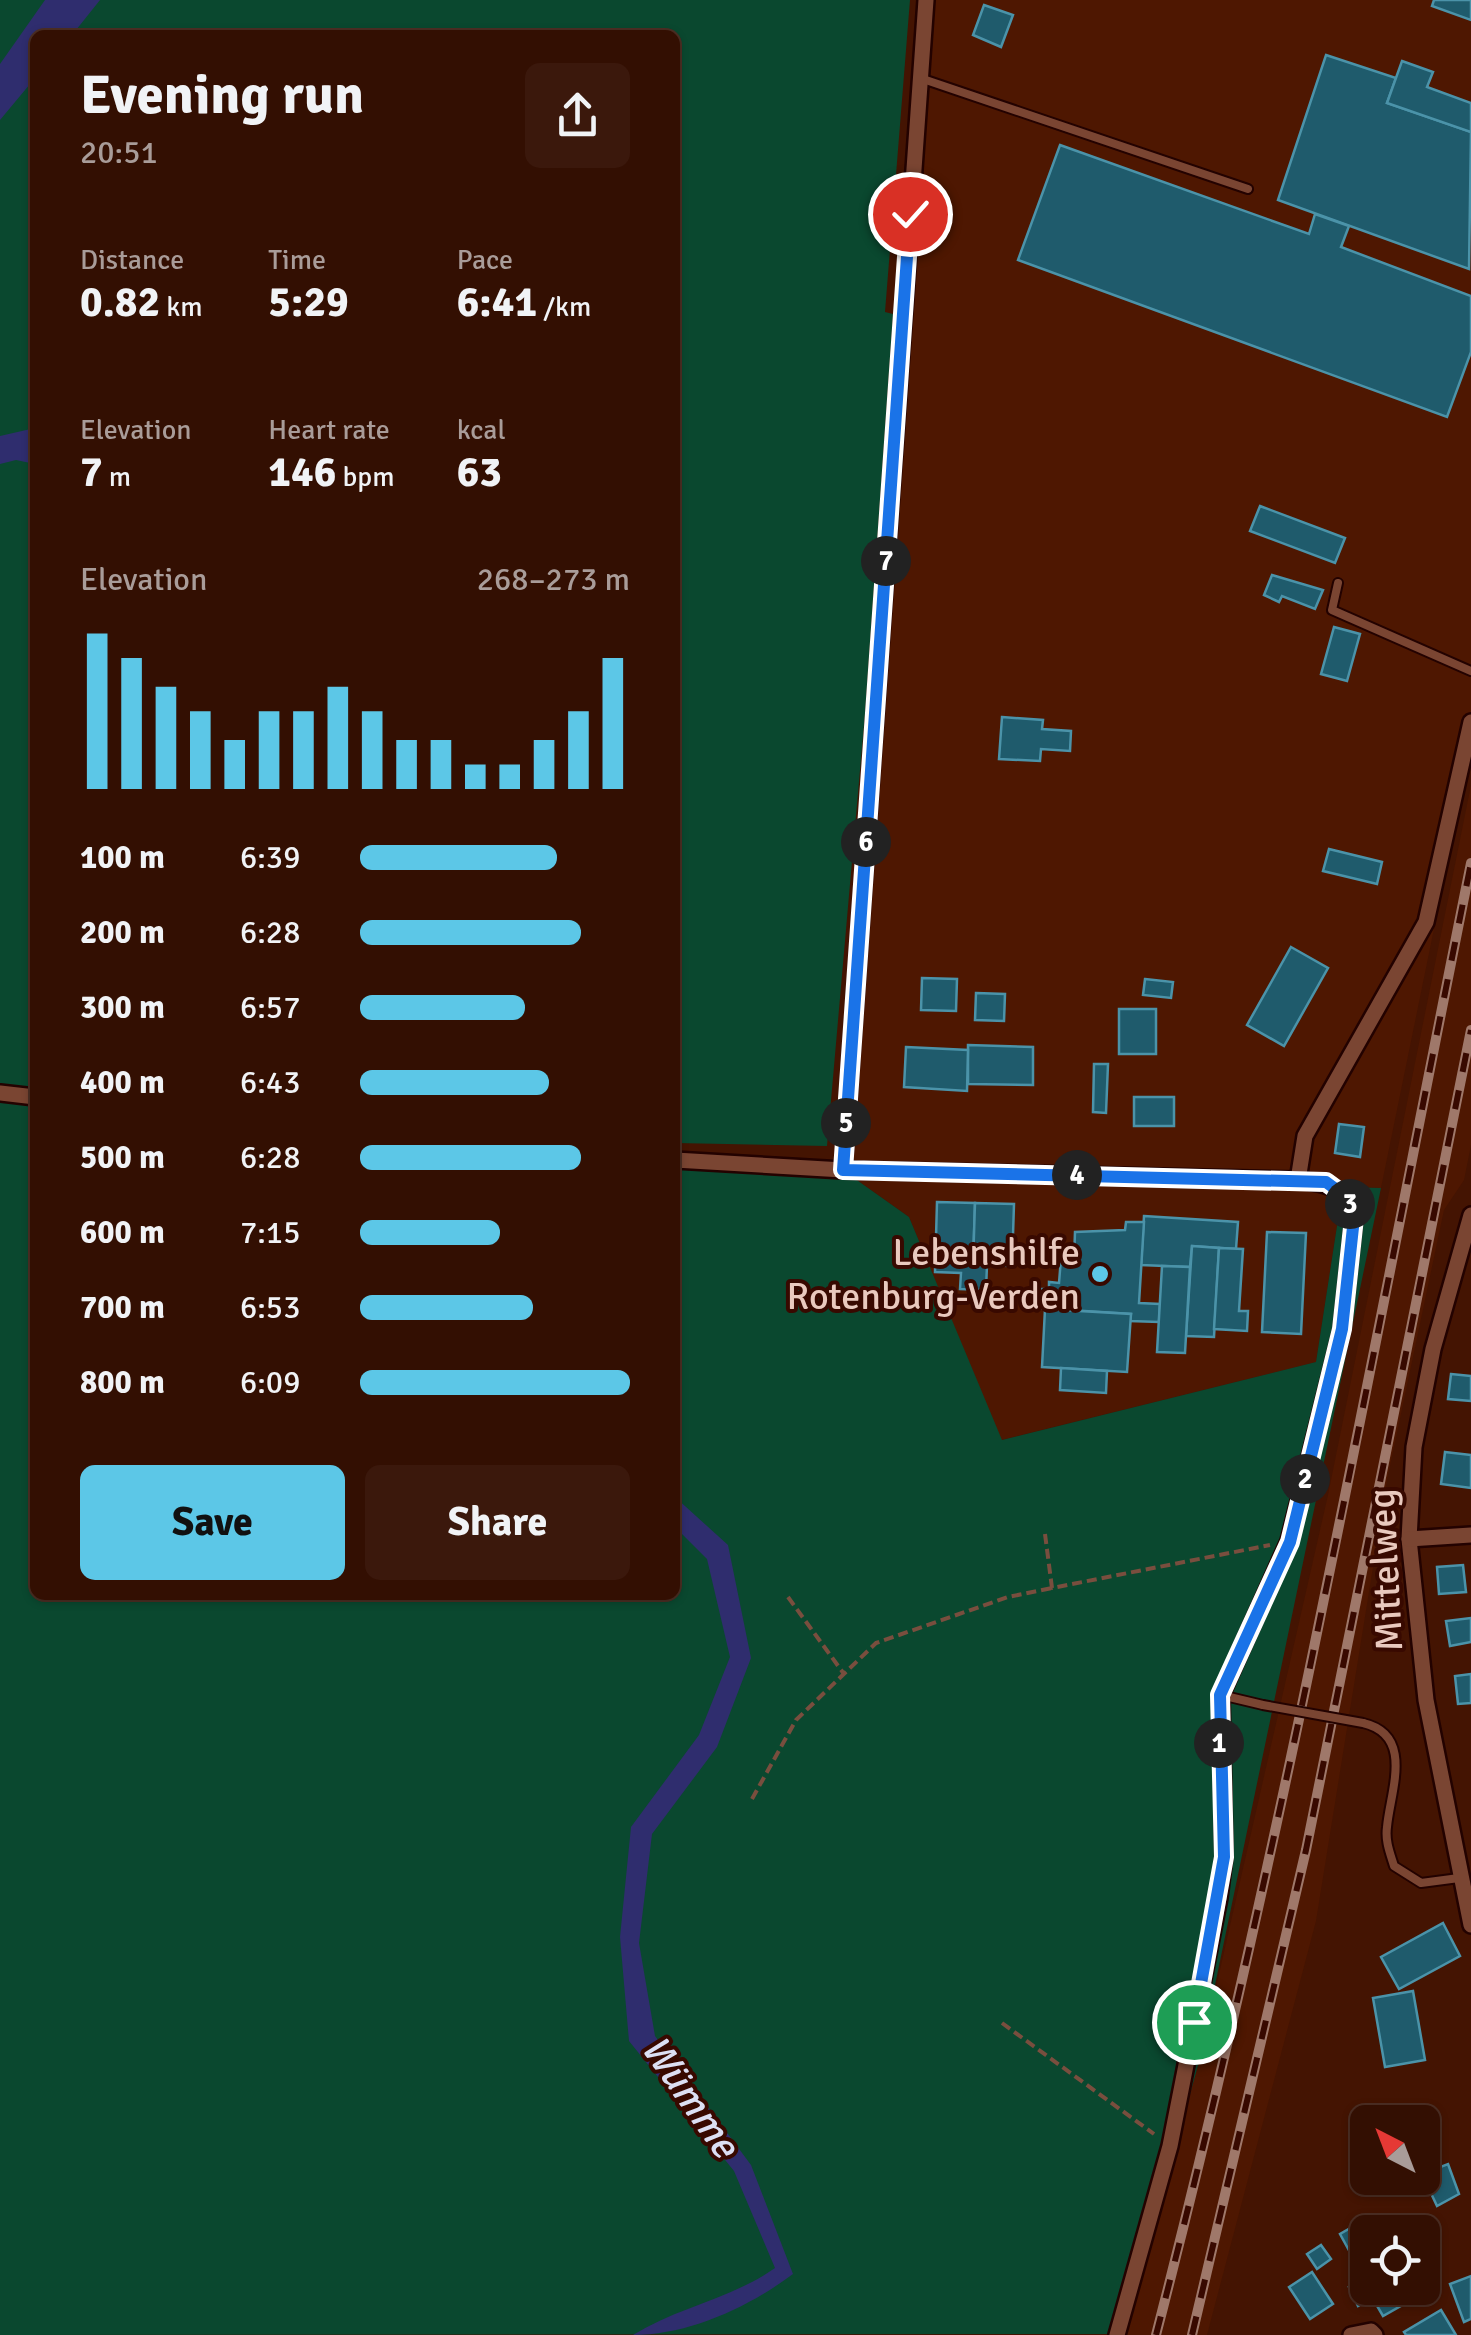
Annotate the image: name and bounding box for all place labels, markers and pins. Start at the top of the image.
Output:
pin [868,172,953,257]
pin: 7 [861,536,911,586]
pin: 6 [841,817,891,867]
pin: 5 [821,1098,871,1148]
pin: 4 [1052,1150,1102,1200]
pin: 3 [1325,1179,1375,1229]
place label: Lebenshilfe Rotenburg-Verden [787,1229,1080,1320]
marker: Lebenshilfe Rotenburg-Verden [1089,1263,1111,1285]
pin: 2 [1280,1454,1330,1504]
pin: 1 [1194,1718,1244,1768]
pin [1152,1980,1237,2065]

